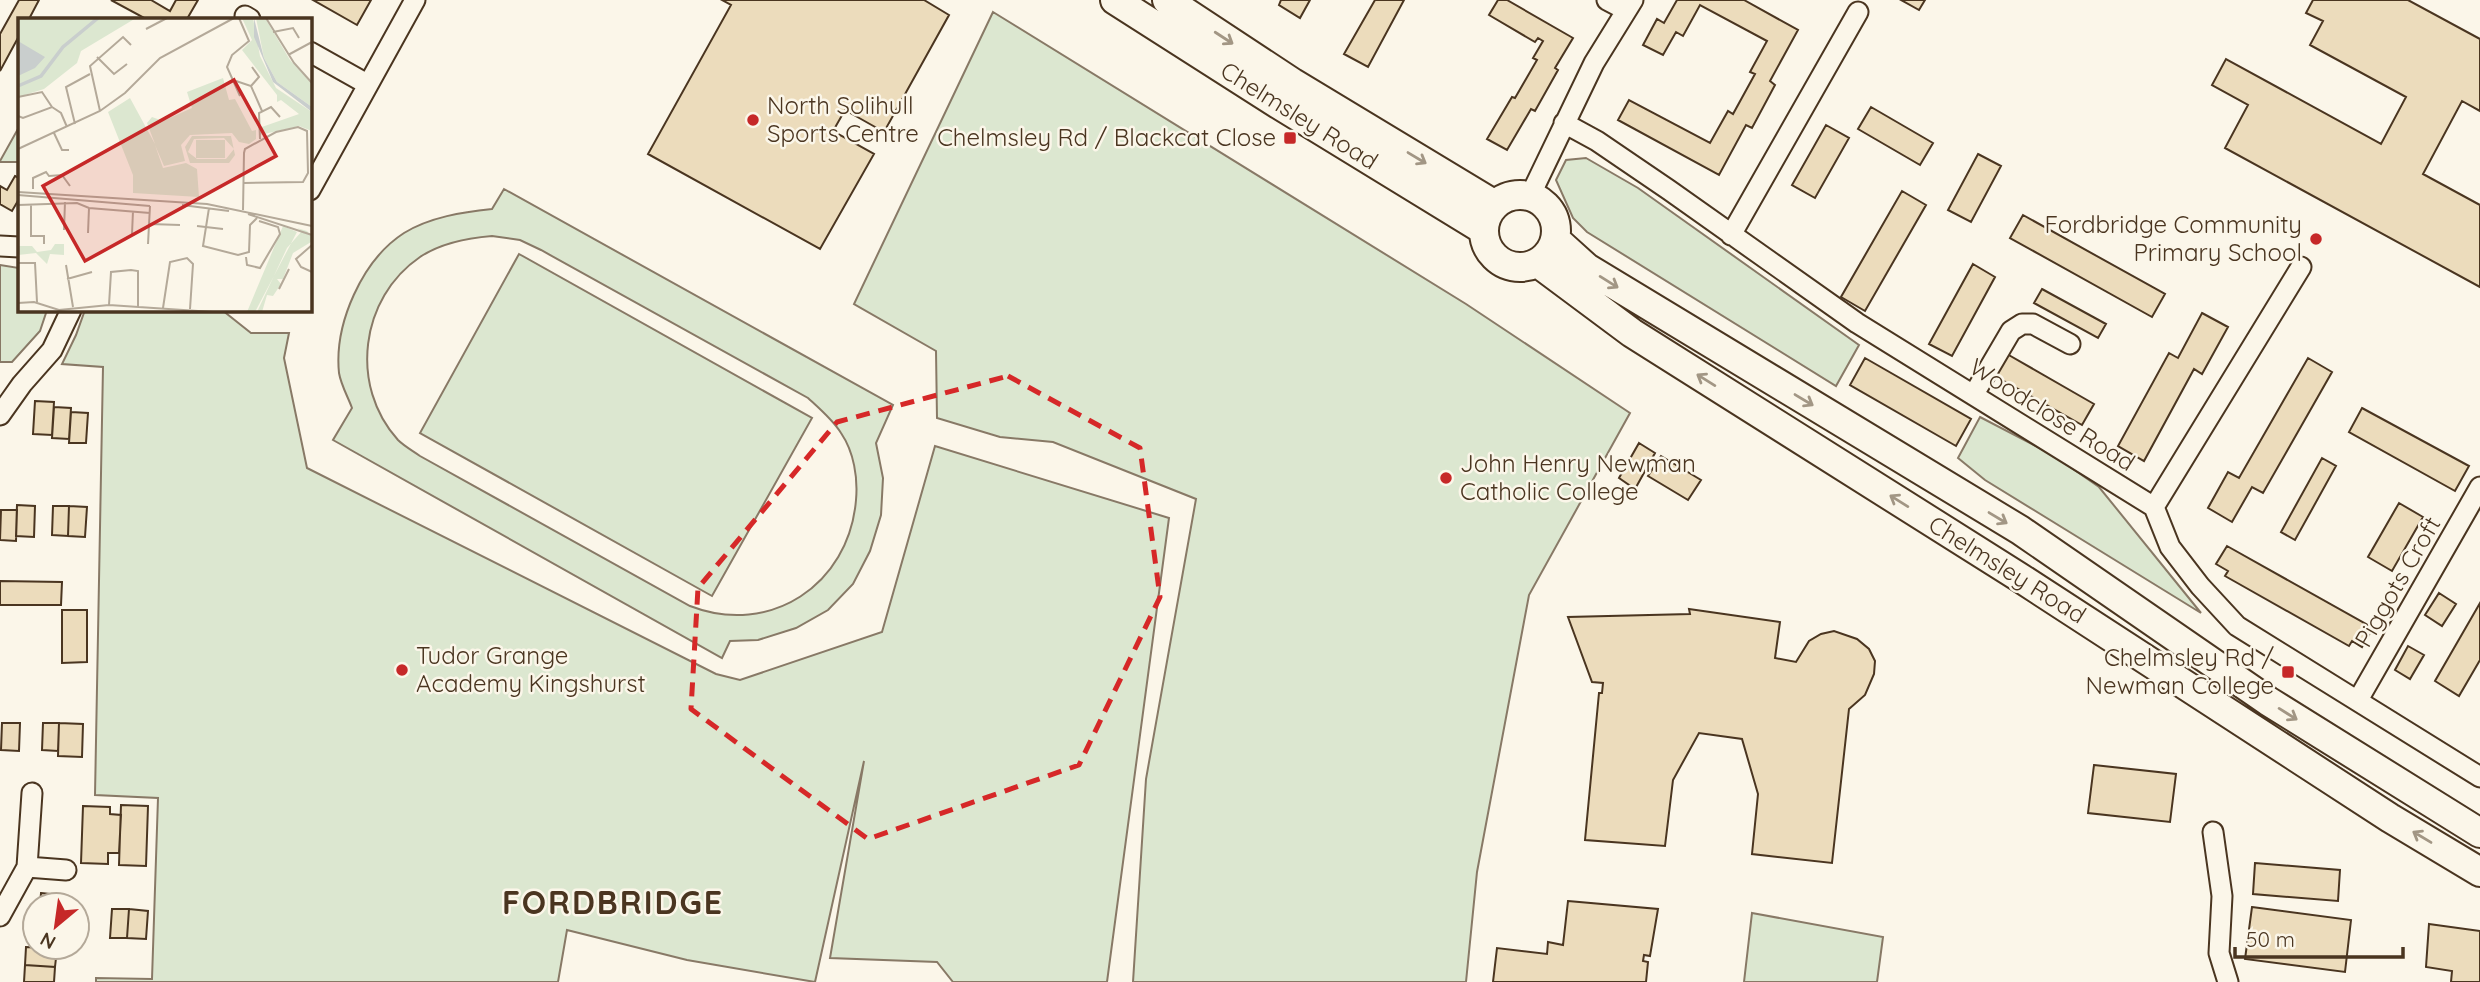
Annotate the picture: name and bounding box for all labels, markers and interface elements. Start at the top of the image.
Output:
inset map [18,18,312,312]
one-way arrow [1213,31,1233,45]
street label: Chelmsley Road [1215,55,1384,176]
place label: North Solihull Sports Centre [767,90,919,148]
marker: North Solihull Sports Centre [745,112,761,128]
place label: Chelmsley Rd / Blackcat Close [937,122,1276,152]
marker: Chelmsley Rd / Blackcat Close [1282,130,1298,146]
one-way arrow [1406,151,1426,165]
place label: Fordbridge Community Primary School [2045,209,2302,267]
marker: Fordbridge Community Primary School [2308,231,2324,247]
one-way arrow [1599,275,1619,289]
street label: Woodclose Road [1964,351,2141,477]
one-way arrow [1697,373,1717,387]
one-way arrow [1793,393,1813,407]
place label: John Henry Newman Catholic College [1460,448,1696,506]
marker: John Henry Newman Catholic College [1438,470,1454,486]
one-way arrow [1889,494,1909,508]
street label: Chelmsley Road [1923,509,2092,630]
one-way arrow [1988,511,2008,525]
street label: Piggots Croft [2348,511,2447,652]
place label: Tudor Grange Academy Kingshurst [416,640,646,698]
place label: Chelmsley Rd / Newman College [2086,642,2274,700]
marker: Tudor Grange Academy Kingshurst [394,662,410,678]
marker: Chelmsley Rd / Newman College [2280,664,2296,680]
one-way arrow [2278,707,2298,721]
one-way arrow [2412,829,2432,843]
district label: FORDBRIDGE [502,882,724,922]
north arrow [21,891,91,961]
scale bar [2235,916,2403,960]
text: 50 m [2246,926,2295,952]
text: N [36,927,60,955]

